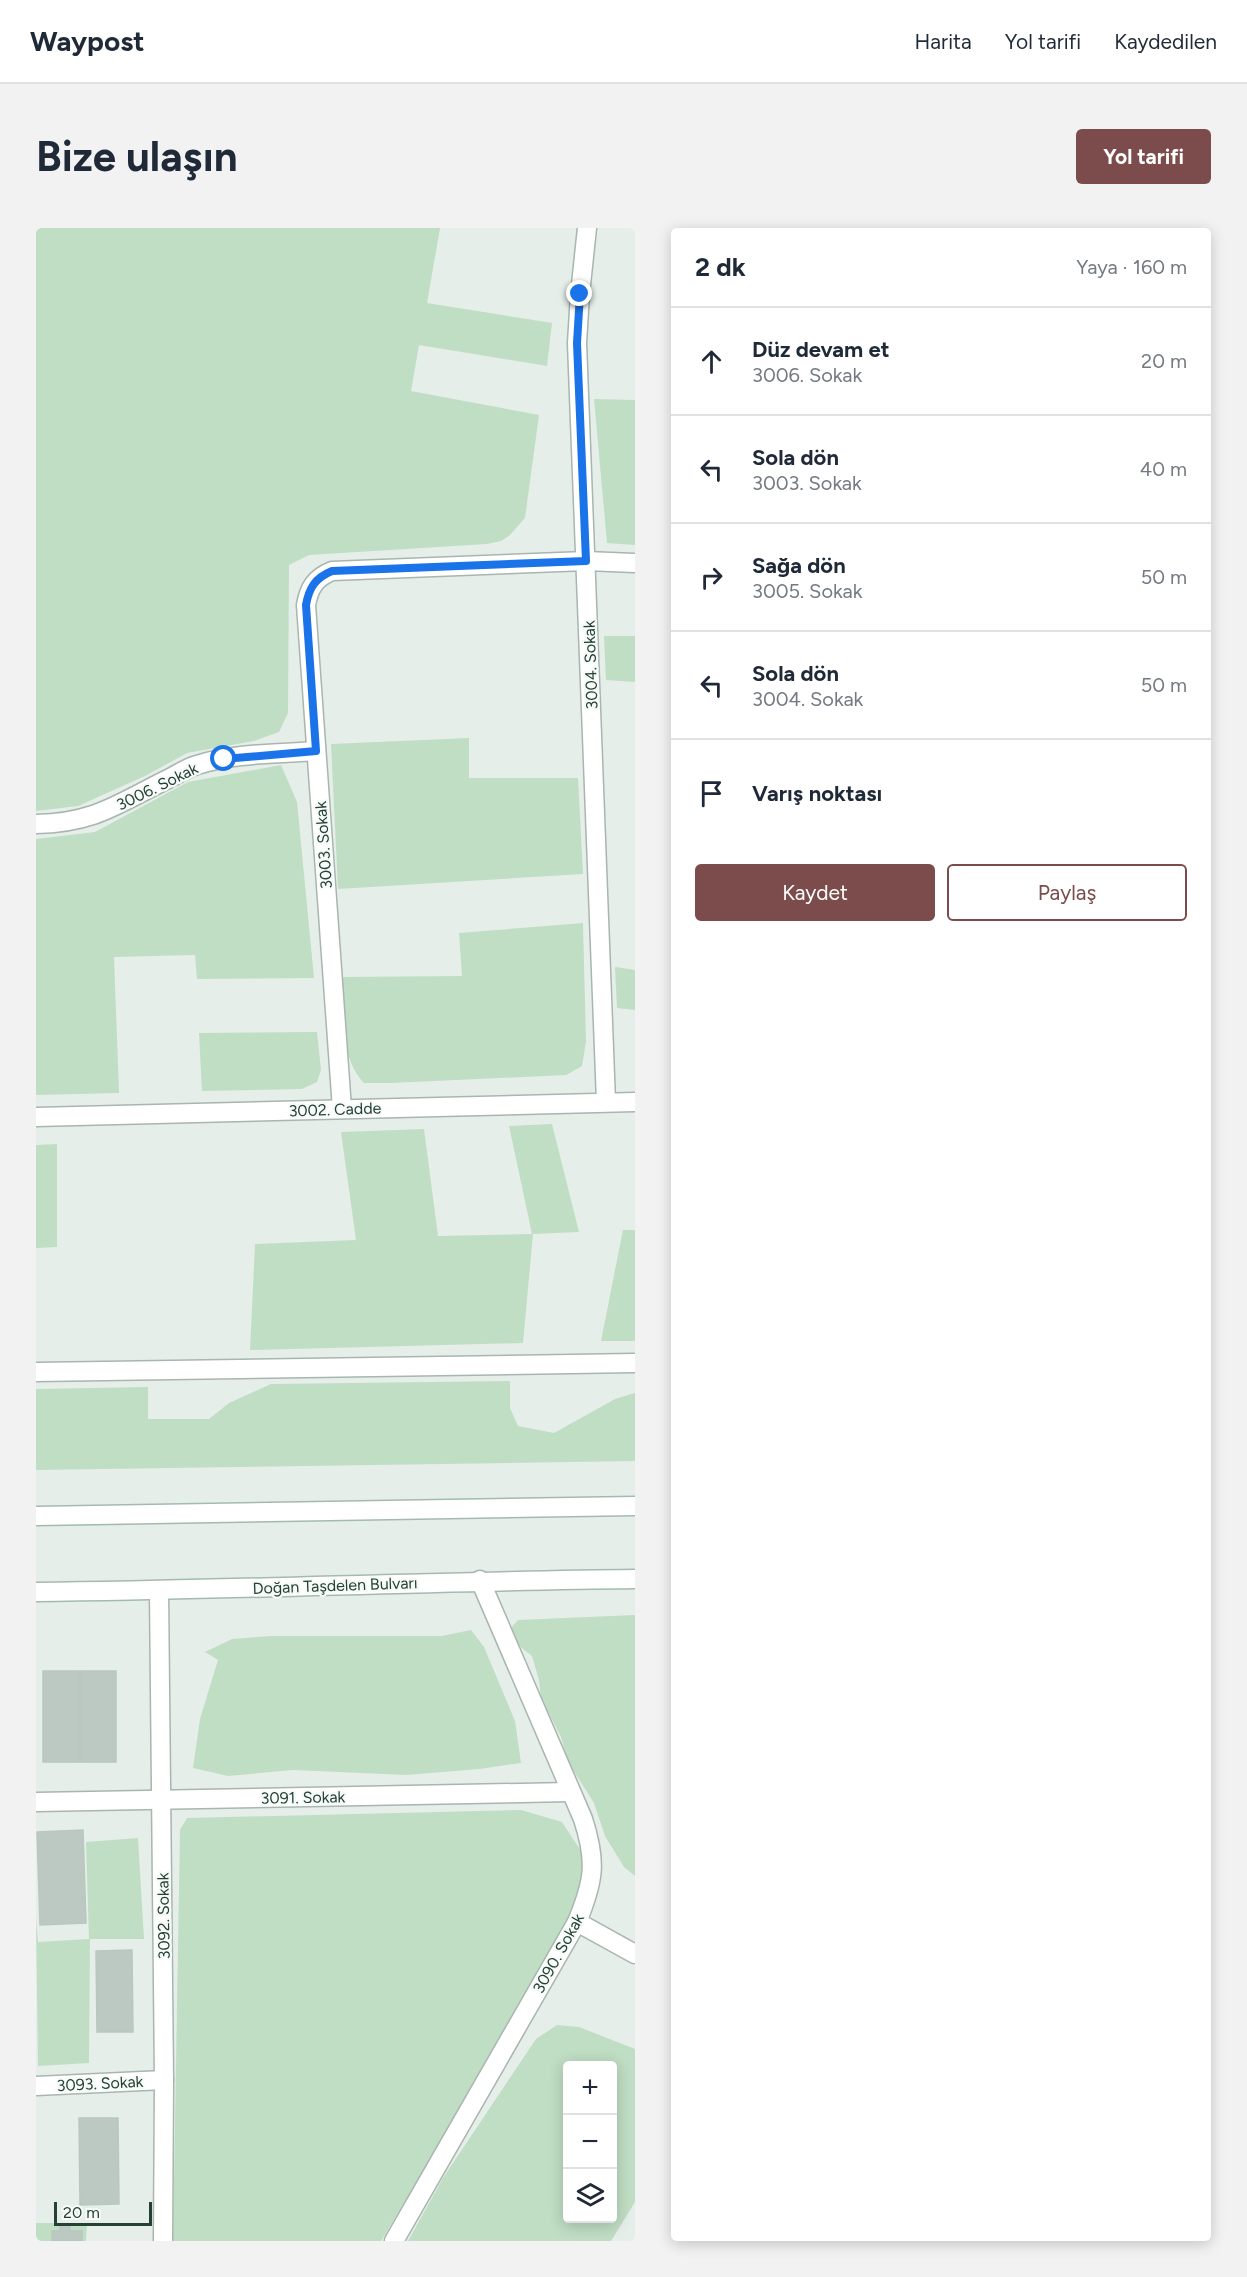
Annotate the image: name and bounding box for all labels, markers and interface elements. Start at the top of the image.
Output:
text: Waypost [30,24,144,58]
text: Harita [915,29,972,54]
text: Yol tarifi [1005,29,1081,54]
text: Kaydedilen [1114,29,1217,54]
button: Yol tarifi [1076,129,1211,184]
text: Bize ulaşın [36,131,238,182]
text: 2 dk [695,251,746,283]
text: Yaya · 160 m [1076,255,1187,279]
route end [566,280,592,306]
text: Düz devam et [752,336,889,363]
icon: ahead [695,345,728,378]
text: 20 m [1141,349,1187,373]
text: 3006. Sokak [752,363,862,387]
text: Sola dön [752,444,839,471]
icon: left [695,453,728,486]
text: 40 m [1140,457,1187,481]
text: 3003. Sokak [752,471,862,495]
text: Sağa dön [752,552,846,579]
icon: right [695,561,728,594]
text: 50 m [1141,565,1187,589]
text: 3005. Sokak [752,579,862,603]
street label: 3004. Sokak [579,620,602,710]
text: Sola dön [752,660,839,687]
icon: left [695,669,728,702]
text: 50 m [1141,673,1187,697]
text: 3004. Sokak [752,687,863,711]
route start [210,745,236,771]
street label: 3006. Sokak [113,758,201,814]
icon: arrive [695,777,728,810]
text: Varış noktası [752,780,882,807]
street label: 3003. Sokak [311,800,336,889]
button: Kaydet [695,864,935,921]
button: Paylaş [947,864,1187,921]
street label: 3002. Cadde [288,1098,382,1121]
street label: Doğan Taşdelen Bulvarı [252,1573,418,1598]
street label: 3091. Sokak [261,1787,346,1808]
street label: 3092. Sokak [153,1872,174,1960]
street label: 3090. Sokak [529,1910,588,1996]
map controls [563,2061,617,2223]
button: + [563,2061,617,2115]
street label: 3093. Sokak [56,2072,144,2095]
button: − [563,2115,617,2169]
button: layers [563,2169,617,2223]
scale bar [54,2199,152,2226]
text: 20 m [63,2203,100,2222]

